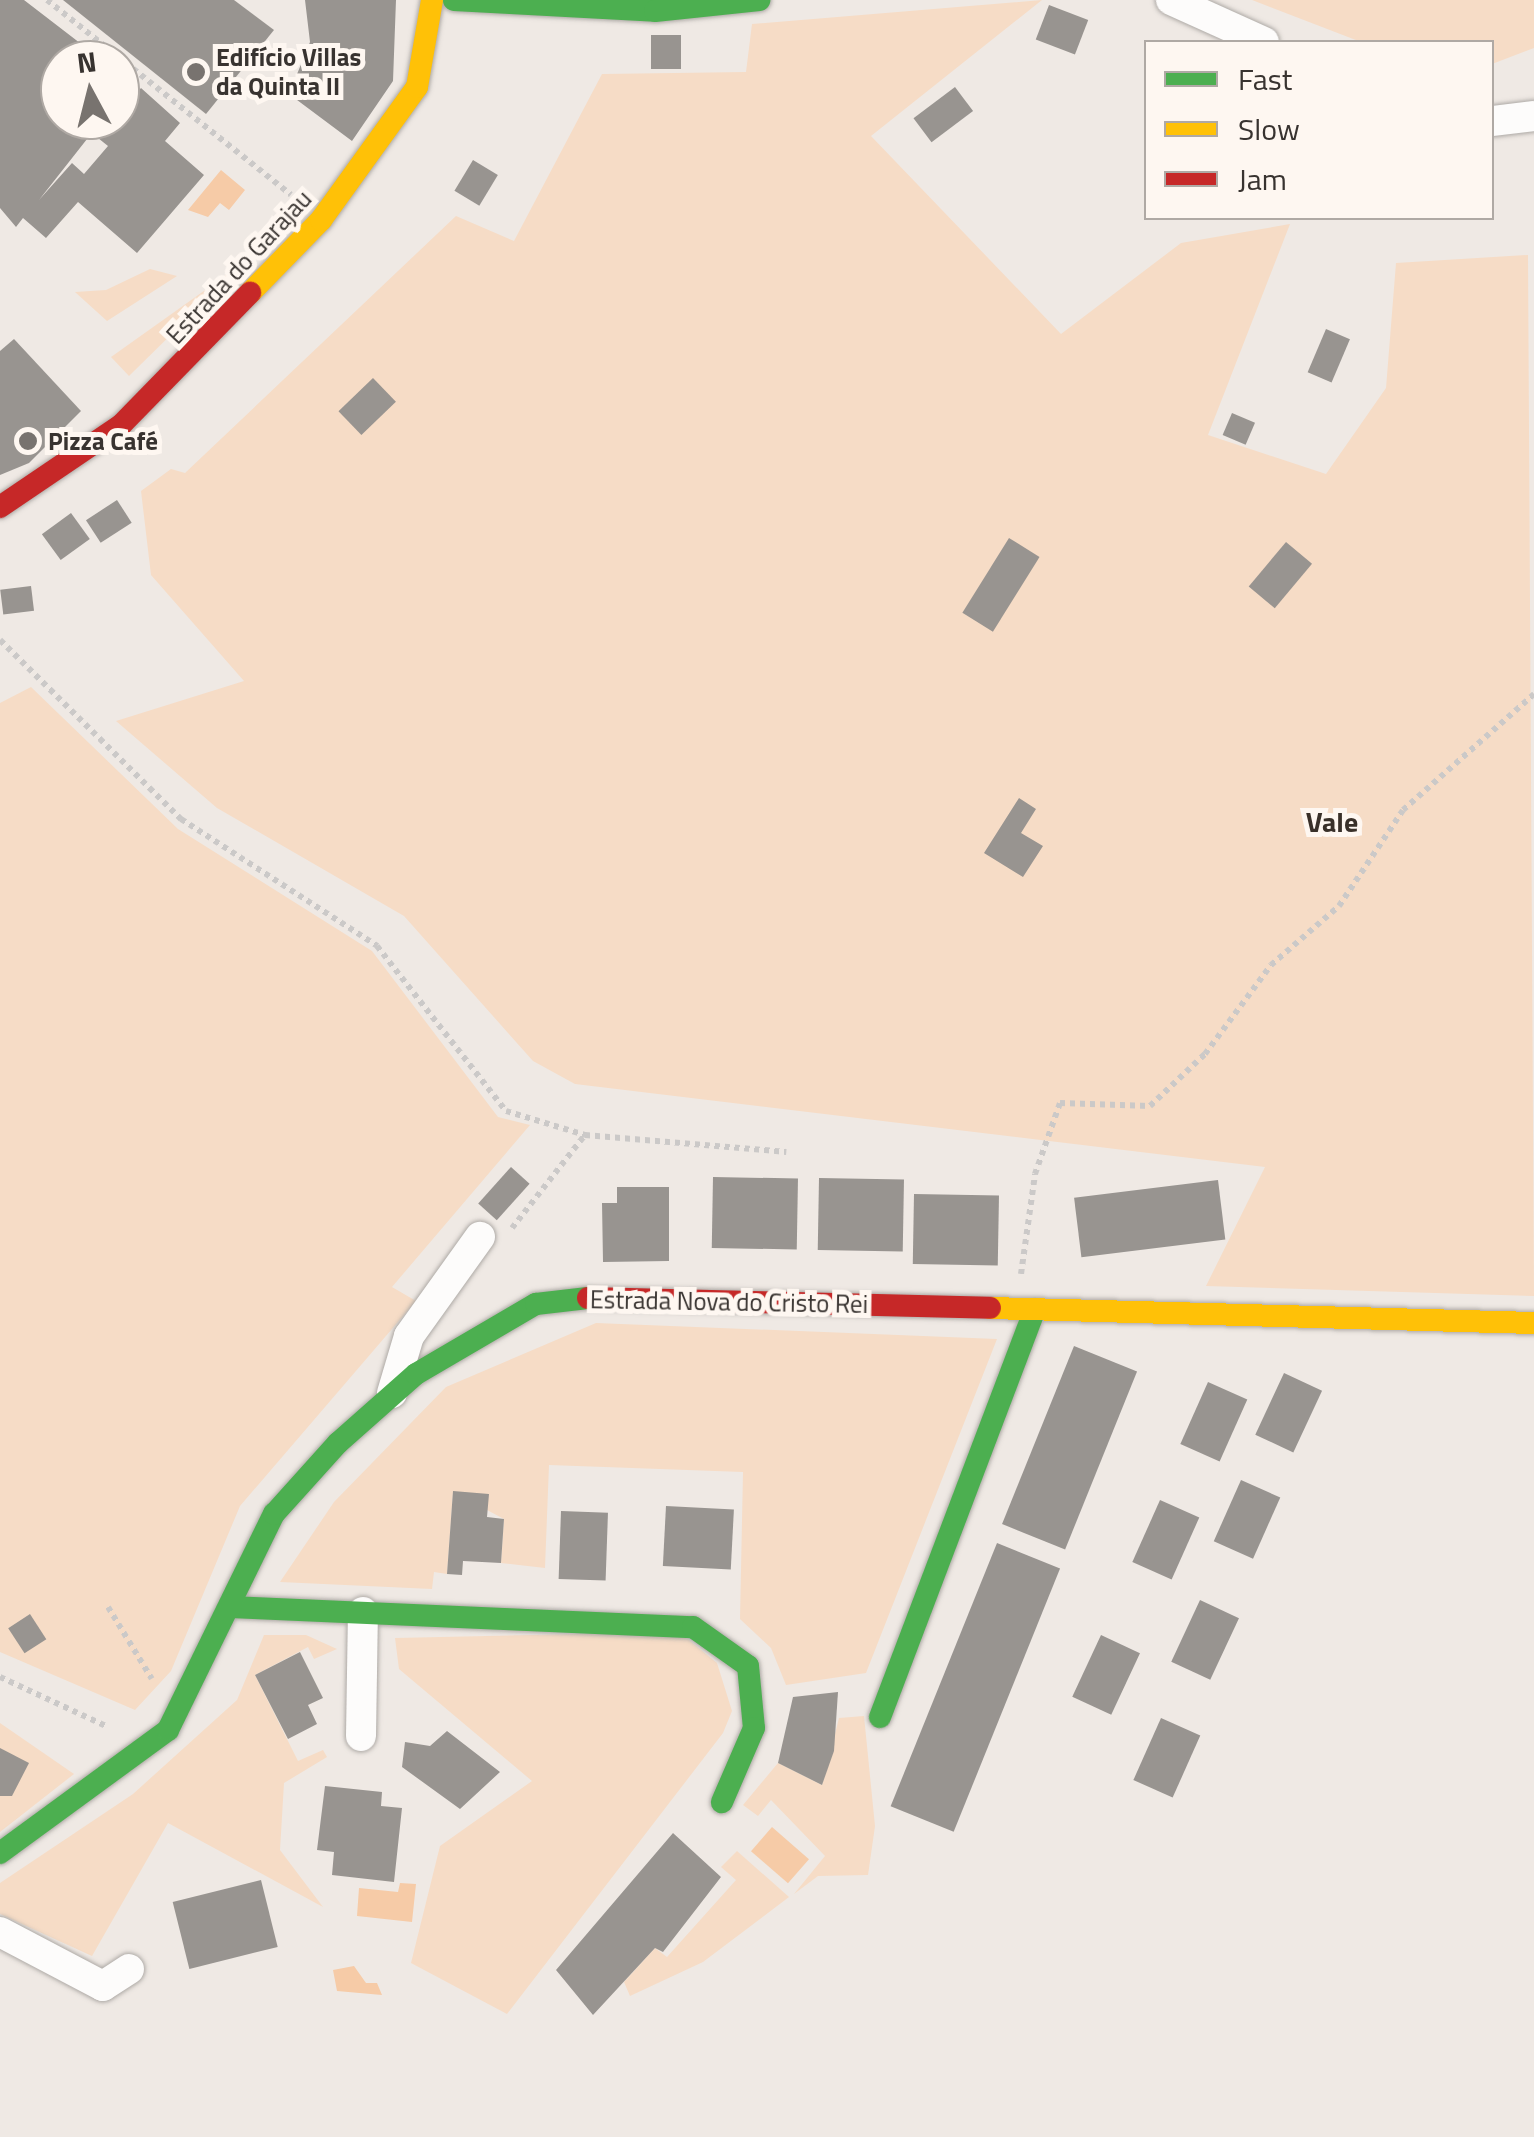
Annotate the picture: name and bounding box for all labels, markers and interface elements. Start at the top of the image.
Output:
text: N [74,39,99,84]
north arrow [40,40,140,140]
legend [1144,40,1494,220]
place label: Edifício Villas da Quinta II [216,43,361,102]
text: Fast [1238,56,1292,102]
marker: Edifício Villas da Quinta II [185,61,207,83]
text: Slow [1238,106,1300,152]
text: Jam [1238,156,1287,202]
street label: Estrada do Garajau [160,184,318,350]
place label: Pizza Café [48,426,158,456]
marker: Pizza Café [17,430,39,452]
district label: Vale [1306,805,1358,839]
street label: Estrada Nova do Cristo Rei [590,1285,868,1319]

